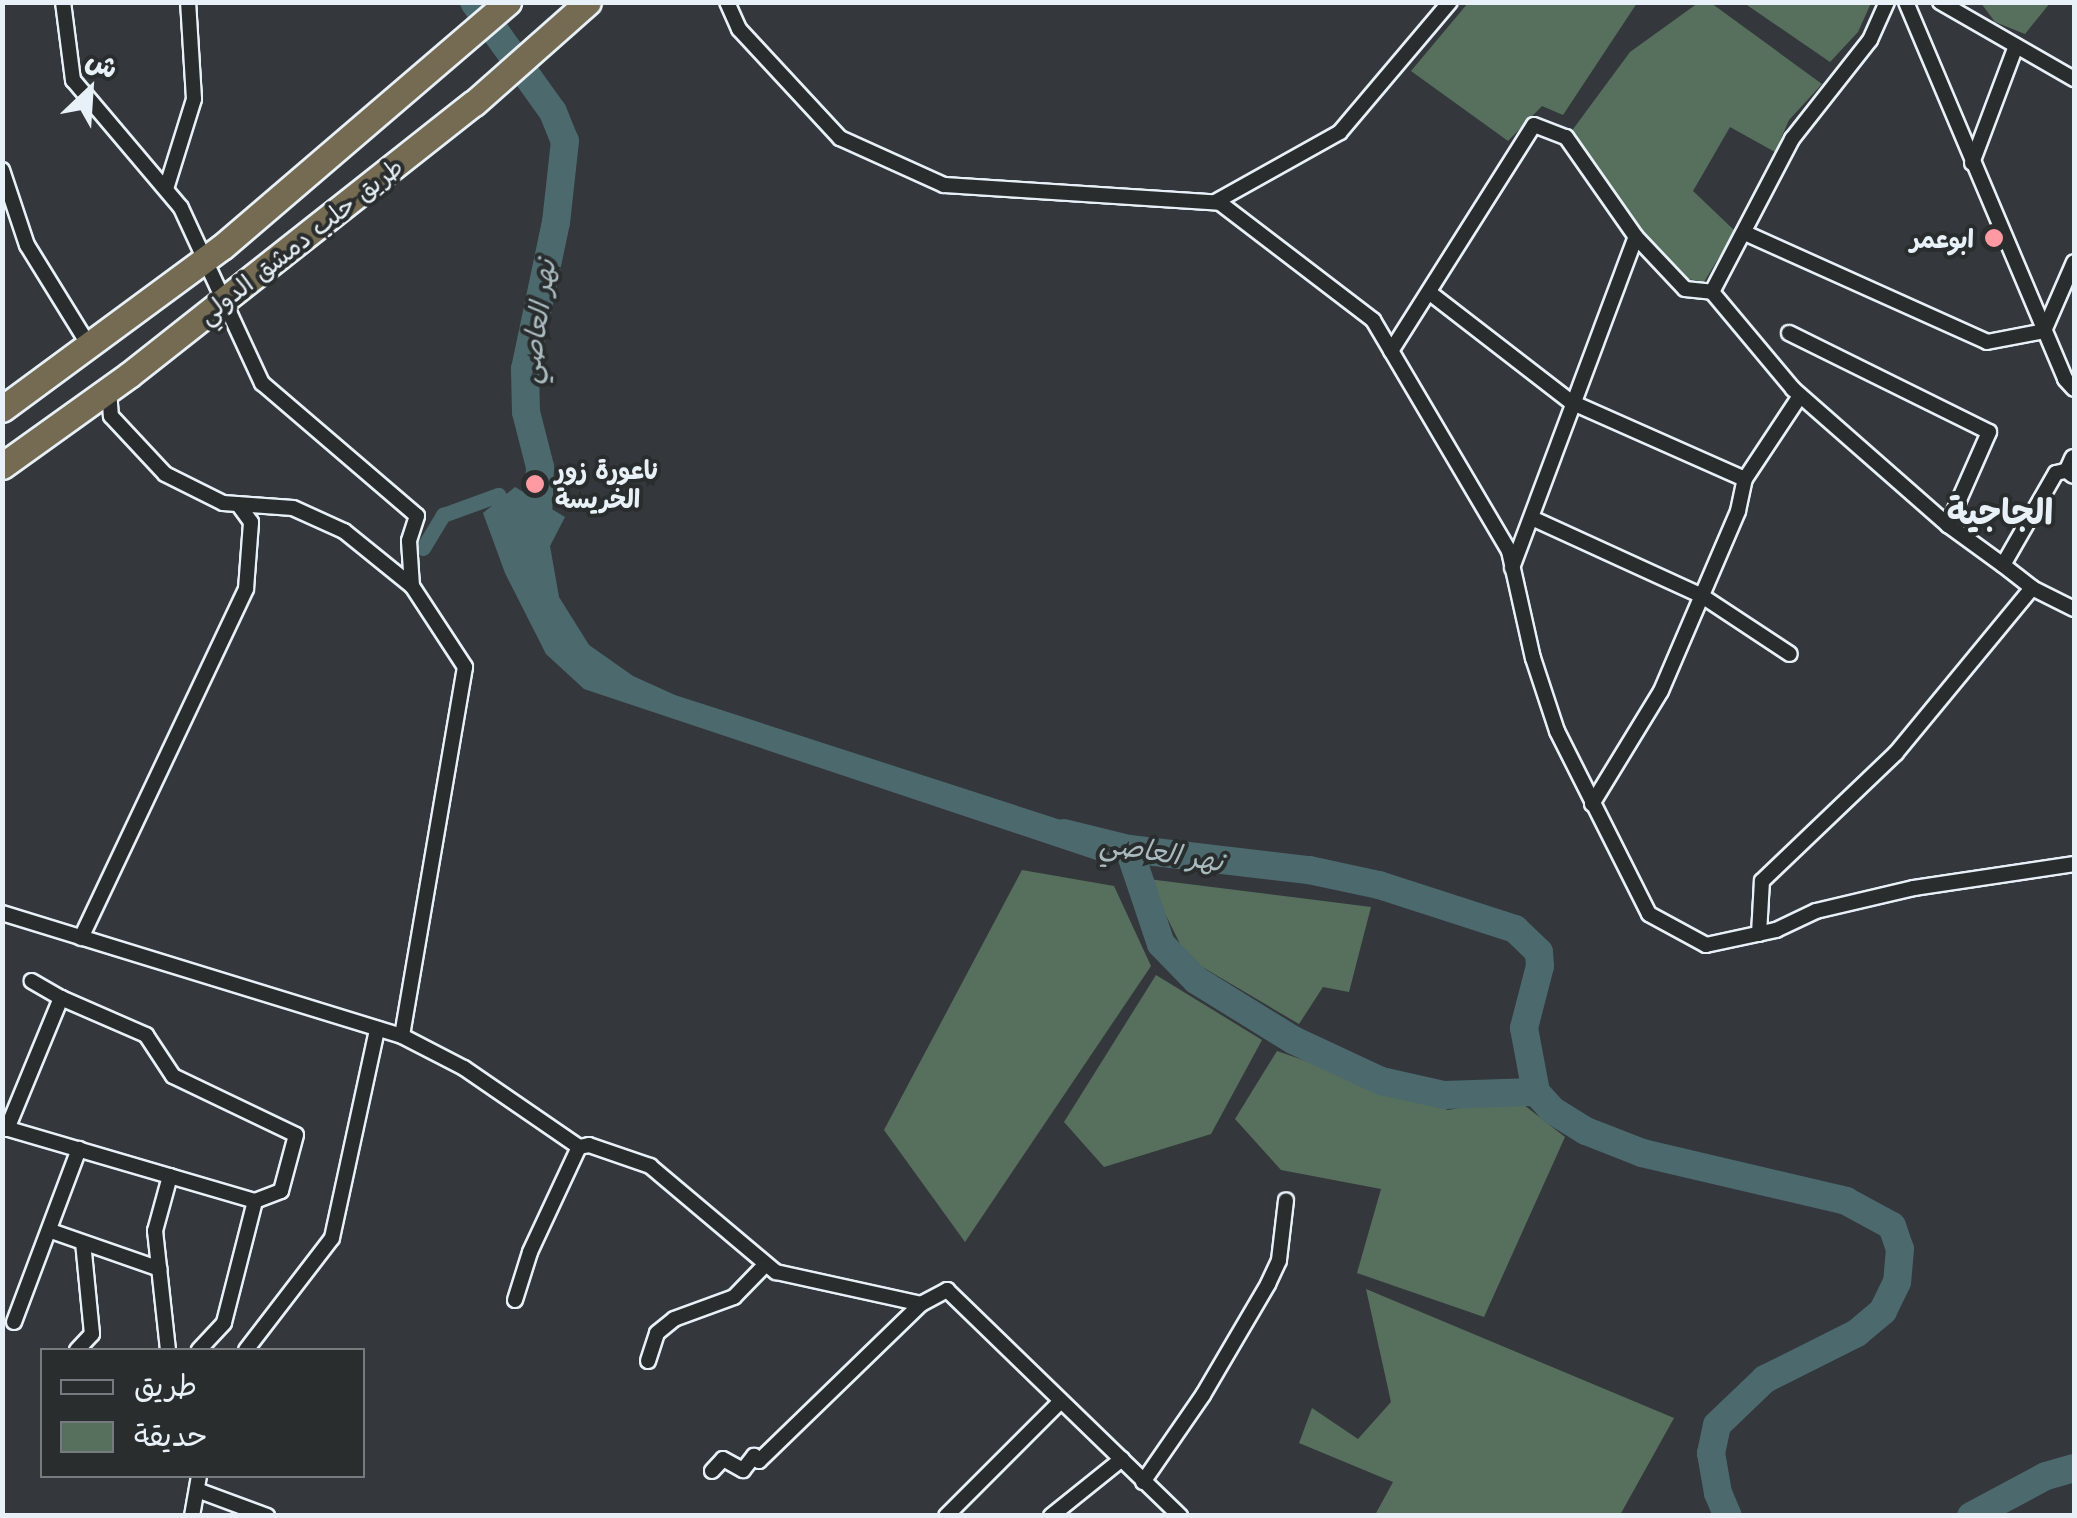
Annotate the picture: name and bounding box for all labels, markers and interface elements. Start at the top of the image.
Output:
text: ش [80,36,126,88]
north arrow [40,40,140,140]
street label: طريق حلب دمشق الدولي [192,151,408,329]
place label: ابوعمر [1910,223,1974,253]
marker: ابوعمر [1983,227,2005,249]
water label: نهر العاصي [511,257,561,385]
place label: ناعورة زور الخريسة [555,455,660,514]
marker: ناعورة زور الخريسة [524,473,546,495]
district label: الجاجية [1947,489,2053,531]
water label: نهر العاصي [1098,825,1226,877]
legend [40,1348,365,1478]
text: طريق [134,1361,197,1406]
text: حديقة [134,1411,208,1456]

